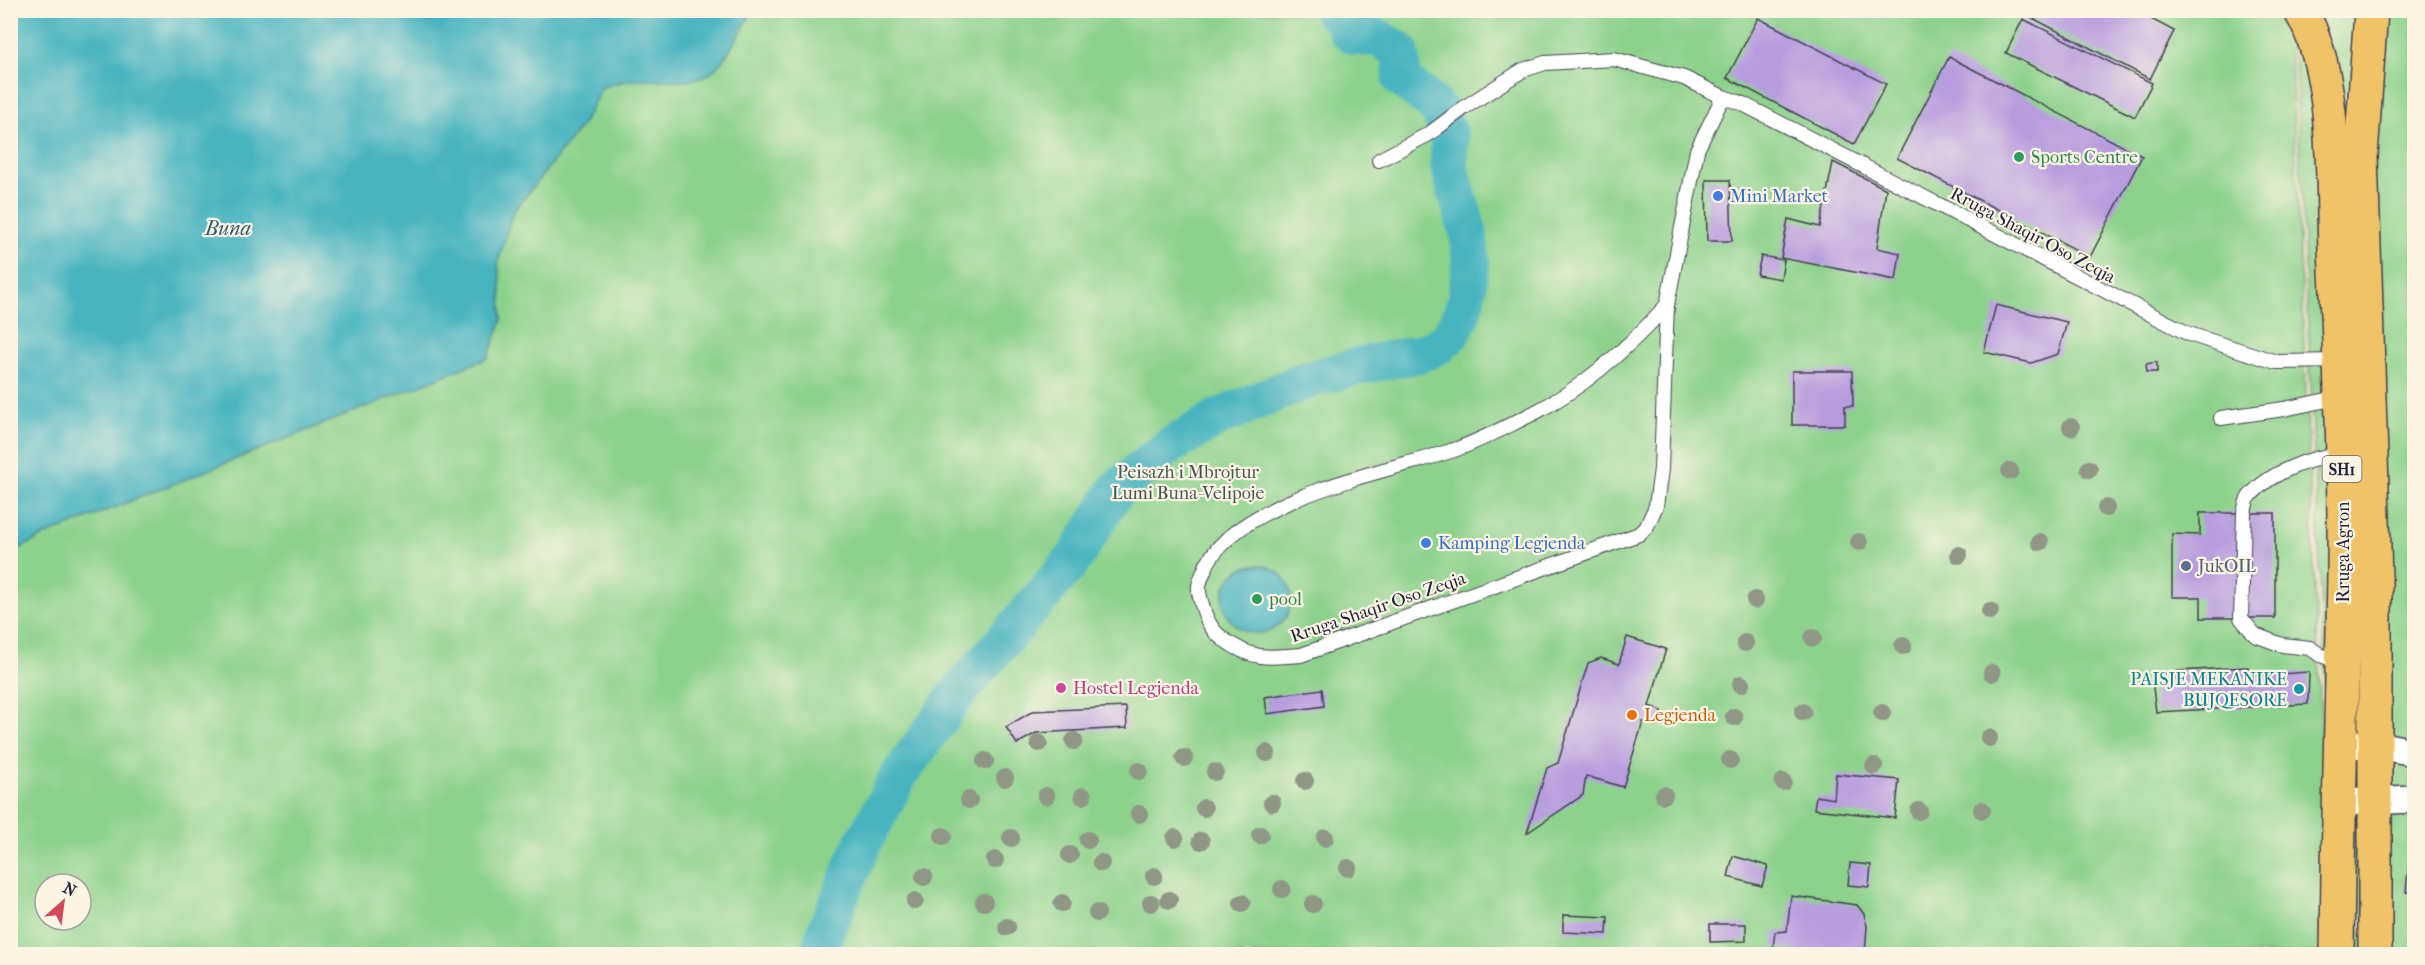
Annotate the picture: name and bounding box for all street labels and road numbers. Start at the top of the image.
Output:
street label: Rruga Shaqir Oso Zeqja [1947,183,2119,288]
road number: SH1 [2322,456,2362,482]
street label: Rruga Agron [2333,501,2354,603]
street label: Rruga Shaqir Oso Zeqja [1288,567,1469,647]

